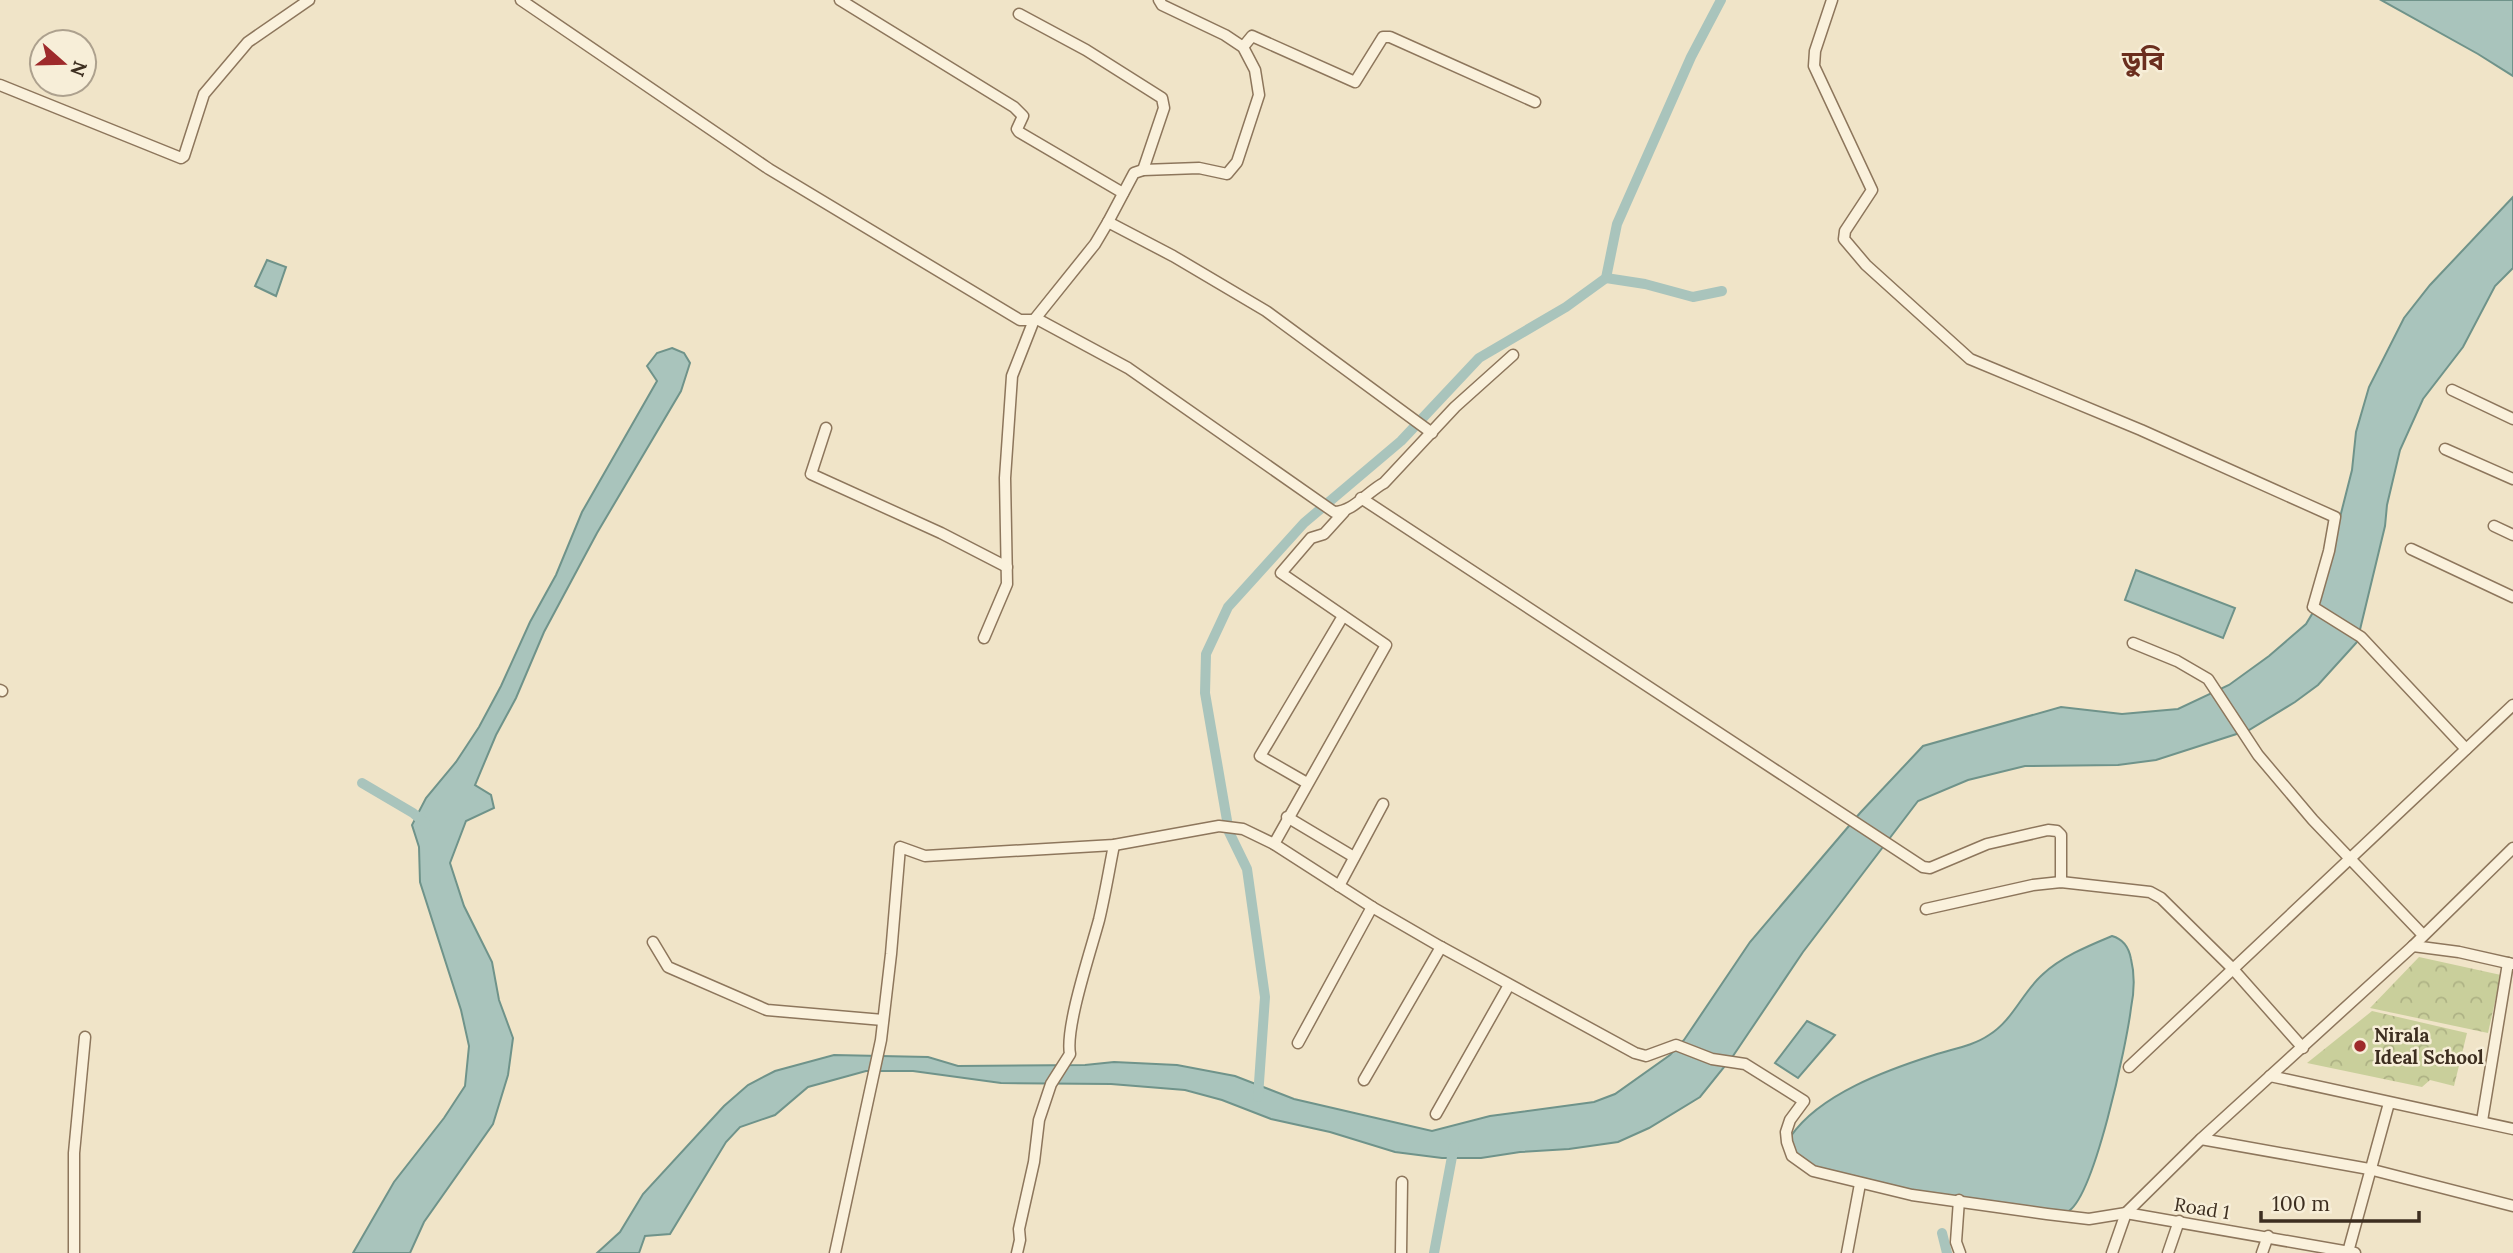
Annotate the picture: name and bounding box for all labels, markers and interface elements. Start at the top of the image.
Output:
north arrow [28,28,98,98]
district label: ডুবি [2121,44,2164,78]
text: N [65,58,93,80]
place label: Nirala Ideal School [2374,1023,2484,1069]
marker: Nirala Ideal School [2352,1038,2368,1054]
scale bar [2261,1180,2418,1224]
text: 100 m [2272,1190,2330,1217]
street label: Road 1 [2172,1192,2232,1224]

